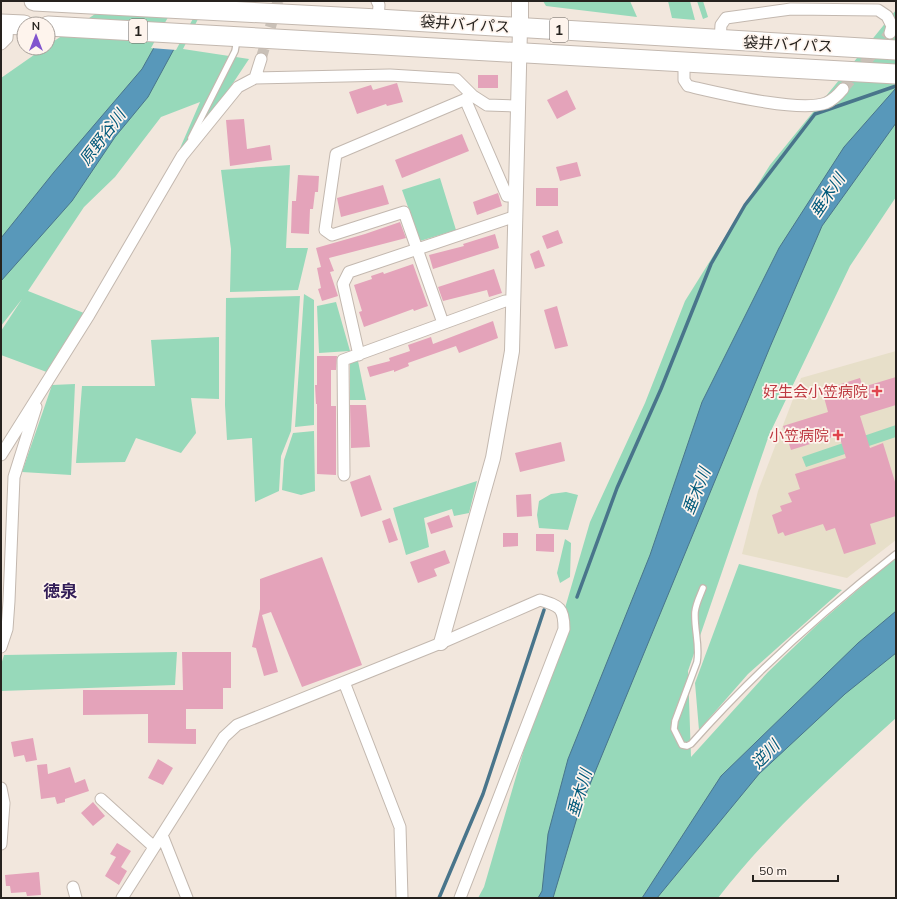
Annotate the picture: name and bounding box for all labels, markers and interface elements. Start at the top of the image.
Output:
street label: 袋井バイパス [420,11,510,37]
north arrow [16,16,56,56]
road number: 1 [550,18,568,42]
text: N [32,19,40,33]
road number: 1 [129,19,147,43]
street label: 袋井バイパス [743,32,833,56]
water label: 原野谷川 [75,104,130,169]
water label: 垂木川 [805,168,850,220]
place label: 好生会小笠病院 [763,382,868,401]
marker: 好生会小笠病院 [871,385,883,397]
place label: 小笠病院 [769,426,829,445]
marker: 小笠病院 [832,429,844,441]
water label: 垂木川 [678,463,715,517]
district label: 徳泉 [43,580,78,601]
water label: 逆川 [747,734,785,772]
water label: 垂木川 [562,765,596,819]
scale bar [753,857,838,883]
text: 50 m [759,863,787,878]

